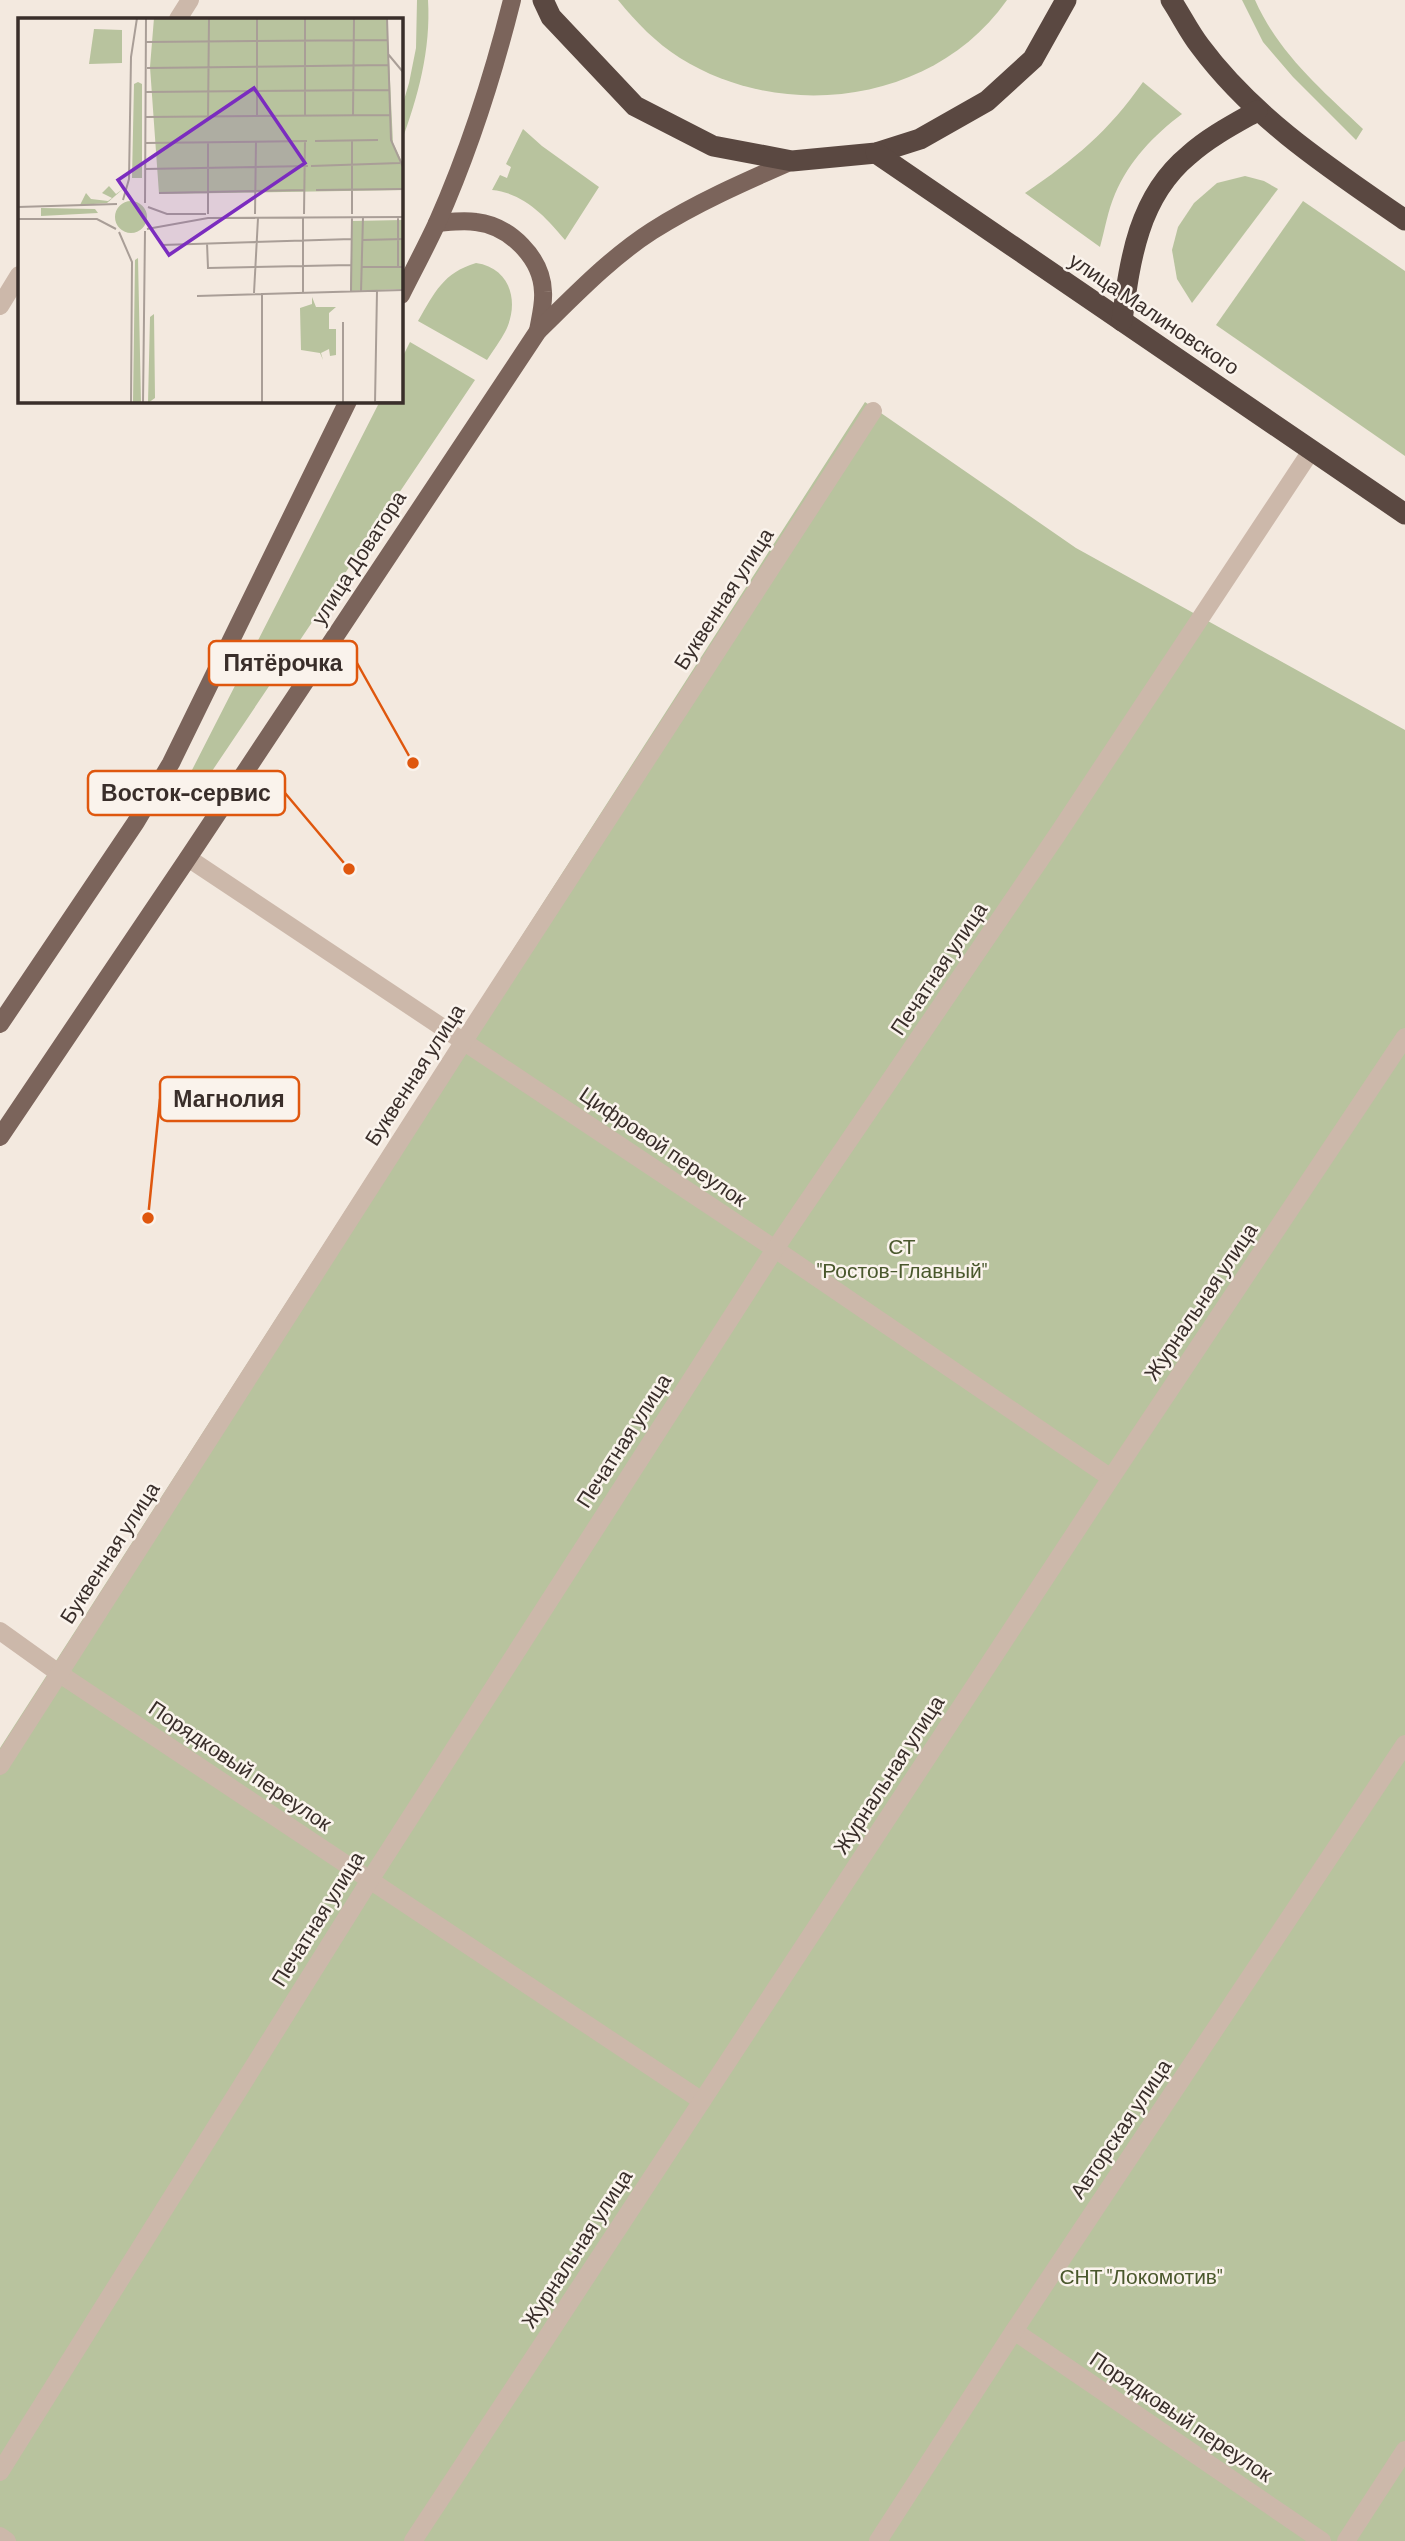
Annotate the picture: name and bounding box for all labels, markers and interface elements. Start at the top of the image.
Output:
inset map [18,18,402,402]
street label: улица Малиновского [1065,246,1245,379]
street label: улица Доватора [305,485,411,629]
street label: Буквенная улица [668,522,778,674]
callout: Пятёрочка [209,641,357,685]
text: Пятёрочка [223,648,343,676]
callout: Восток-сервис [88,771,285,815]
text: Восток-сервис [101,778,271,806]
street label: Печатная улица [884,897,991,1039]
street label: Буквенная улица [359,998,469,1150]
callout: Магнолия [160,1077,299,1121]
street label: Цифровой переулок [576,1081,753,1211]
text: Магнолия [173,1084,285,1112]
street label: Журнальная улица [1138,1218,1262,1384]
park label: СТ "Ростов-Главный" [817,1233,987,1282]
street label: Печатная улица [570,1368,675,1512]
street label: Буквенная улица [54,1476,164,1628]
street label: Журнальная улица [827,1690,949,1858]
street label: Порядковый переулок [145,1694,337,1836]
street label: Печатная улица [265,1846,368,1990]
street label: Авторская улица [1064,2054,1176,2203]
street label: Журнальная улица [515,2164,637,2332]
park label: СНТ "Локомотив" [1059,2263,1223,2288]
street label: Порядковый переулок [1086,2345,1278,2487]

